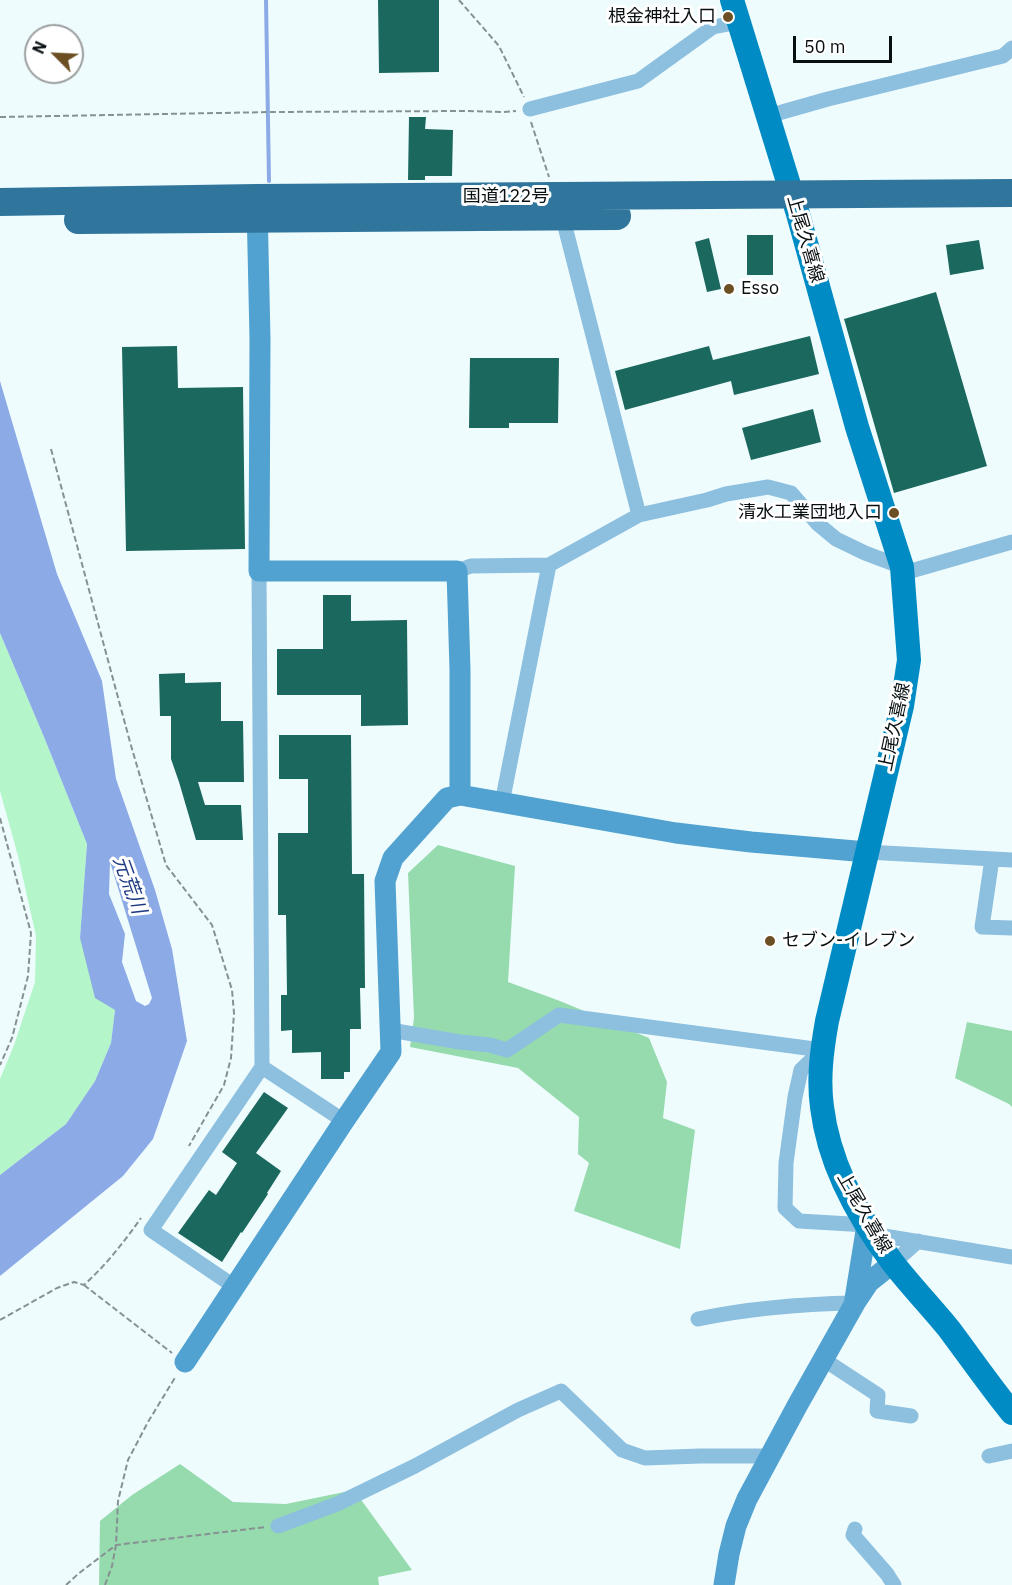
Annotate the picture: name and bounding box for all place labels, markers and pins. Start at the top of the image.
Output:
place label: 根金神社入口 [608,6,716,28]
marker: 根金神社入口 [721,10,735,24]
place label: Esso [741,278,779,300]
marker: Esso [722,282,736,296]
place label: 清水工業団地入口 [738,502,882,524]
marker: 清水工業団地入口 [887,506,901,520]
place label: セブン-イレブン [782,930,915,952]
marker: セブン-イレブン [763,934,777,948]

